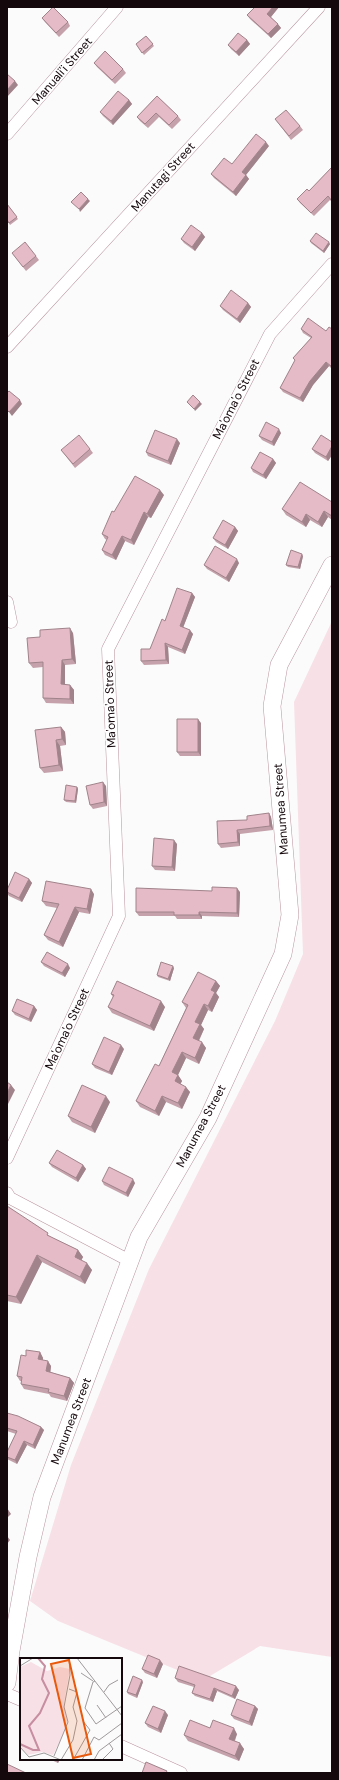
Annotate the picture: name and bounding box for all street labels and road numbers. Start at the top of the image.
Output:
street label: Manuali'i Street [28,34,96,108]
street label: Manutagi Street [127,139,199,215]
street label: Ma'oma'o Street [209,356,263,442]
street label: Ma'oma'o Street [100,659,120,748]
street label: Manumea Street [270,762,292,855]
street label: Ma'oma'o Street [41,985,93,1072]
street label: Manumea Street [172,1082,230,1170]
street label: Manumea Street [47,1375,95,1467]

